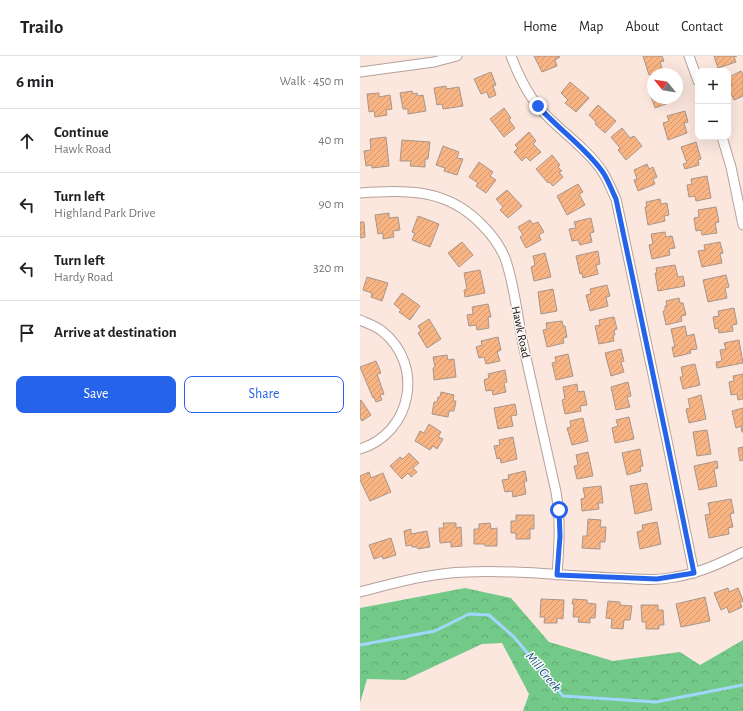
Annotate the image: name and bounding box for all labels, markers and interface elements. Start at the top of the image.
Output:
text: Trailo [20,18,63,37]
text: Home [523,20,557,34]
text: Map [579,20,603,34]
text: About [625,20,659,34]
text: Contact [681,20,723,34]
north arrow [647,68,683,104]
map controls [695,68,731,140]
button: + [695,68,731,104]
text: 6 min [16,73,54,90]
text: Walk · 450 m [280,75,344,88]
route end [529,97,547,115]
button: − [695,104,731,140]
text: Continue [54,125,109,140]
icon: ahead [16,130,38,152]
text: 40 m [318,134,344,147]
text: Hawk Road [54,143,111,156]
text: Turn left [54,189,105,204]
icon: left [16,194,38,216]
text: 90 m [318,198,344,211]
text: Highland Park Drive [54,207,155,220]
text: Turn left [54,253,105,268]
icon: left [16,258,38,280]
text: 320 m [313,262,344,275]
text: Hardy Road [54,271,113,284]
street label: Hawk Road [510,305,532,359]
icon: arrive [16,322,38,344]
text: Arrive at destination [54,325,177,340]
button: Save [16,376,176,413]
button: Share [184,376,344,413]
route start [550,501,568,519]
water label: Mill Creek [523,650,563,694]

